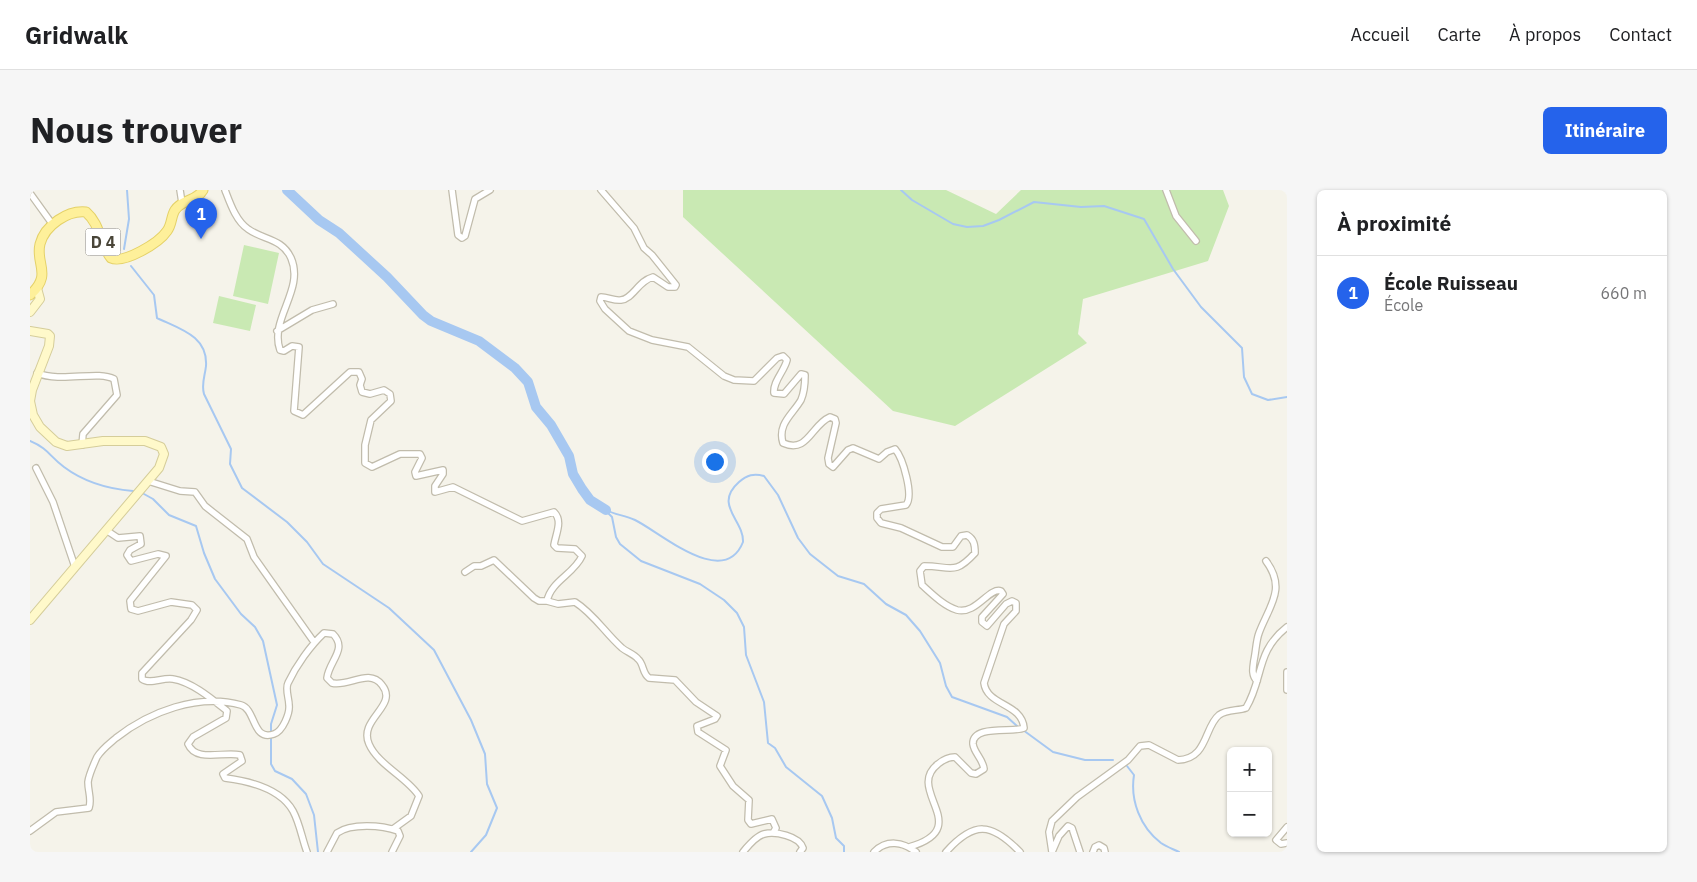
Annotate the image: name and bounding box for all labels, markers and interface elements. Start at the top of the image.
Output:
text: Gridwalk [25,19,128,51]
text: Accueil [1350,23,1409,46]
text: Carte [1437,23,1481,46]
text: À propos [1509,23,1581,46]
text: Contact [1609,23,1672,46]
text: Nous trouver [30,107,242,153]
button: Itinéraire [1543,107,1667,154]
pin: 1 [185,198,217,239]
text: À proximité [1337,209,1451,237]
road number: D 4 [86,228,120,256]
text: École Ruisseau [1384,271,1518,295]
text: 1 [1348,283,1358,303]
text: 660 m [1600,283,1647,303]
text: École [1384,295,1423,315]
your location [702,449,728,475]
map controls [1227,747,1272,837]
button: + [1227,747,1272,792]
button: − [1227,792,1272,837]

